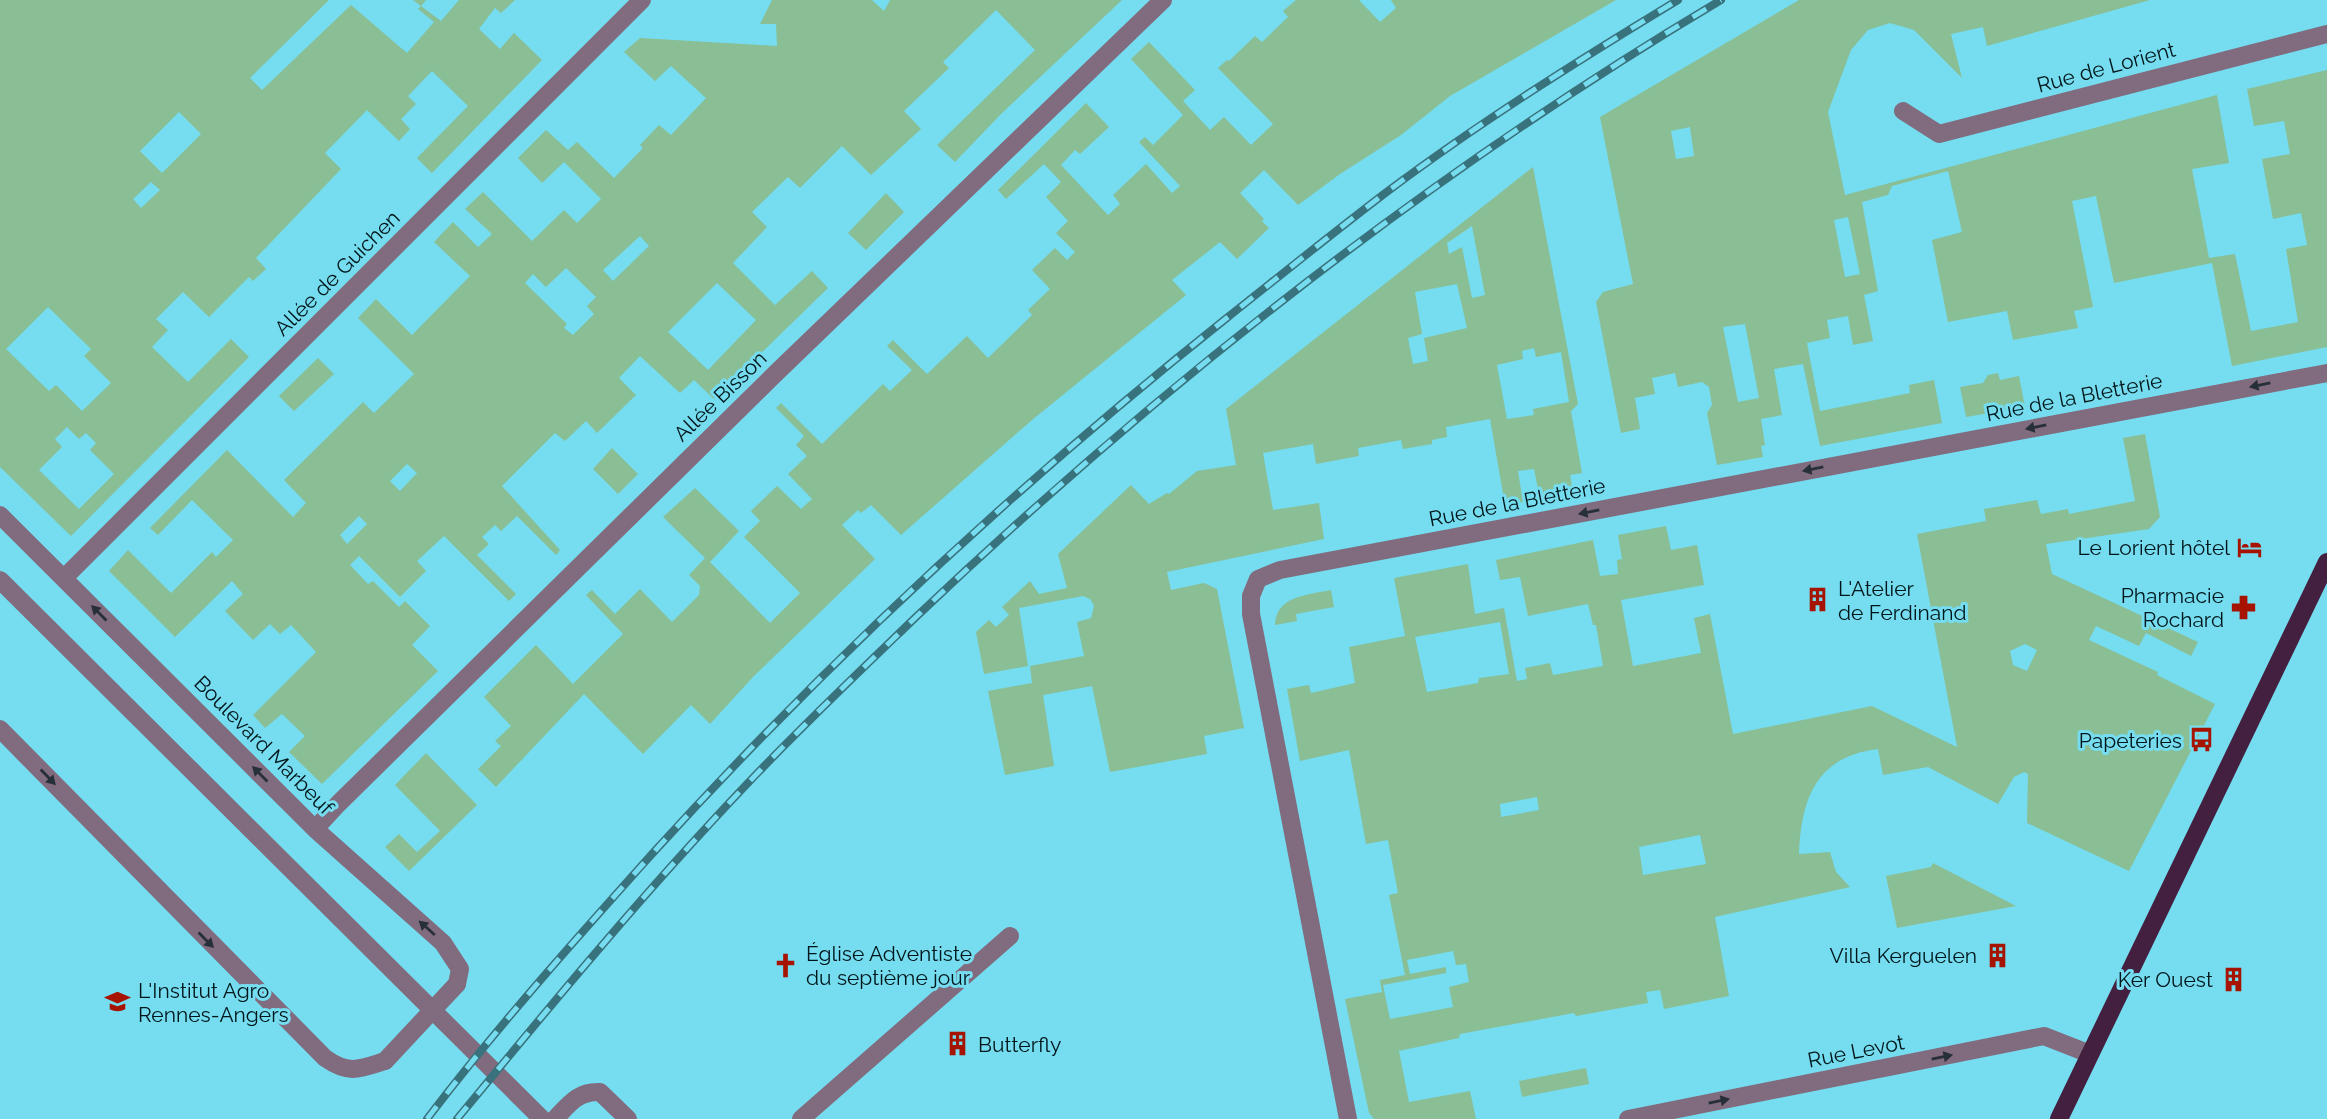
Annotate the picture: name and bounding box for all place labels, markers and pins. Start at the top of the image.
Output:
hotel icon: Le Lorient hôtel [2236,533,2264,561]
place label: Le Lorient hôtel [2078,535,2230,560]
place label: L'Atelier de Ferdinand [1838,576,1966,625]
place label: Pharmacie Rochard [2121,583,2224,632]
building icon: L'Atelier de Ferdinand [1804,586,1832,614]
pharmacy icon: Pharmacie Rochard [2230,593,2258,621]
bus stop icon: Papeteries [2188,726,2216,754]
place label: Papeteries [2079,728,2182,753]
place label: Église Adventiste du septième jour [806,941,972,990]
building icon: Villa Kerguelen [1983,941,2011,969]
place label: Villa Kerguelen [1830,943,1977,968]
church icon: Église Adventiste du septième jour [772,951,800,979]
building icon: Ker Ouest [2219,965,2247,993]
place label: Ker Ouest [2118,967,2213,992]
place label: L'Institut Agro Rennes-Angers [138,978,289,1027]
school or university icon: L'Institut Agro Rennes-Angers [104,988,132,1016]
building icon: Butterfly [944,1030,972,1058]
place label: Butterfly [978,1032,1061,1057]

